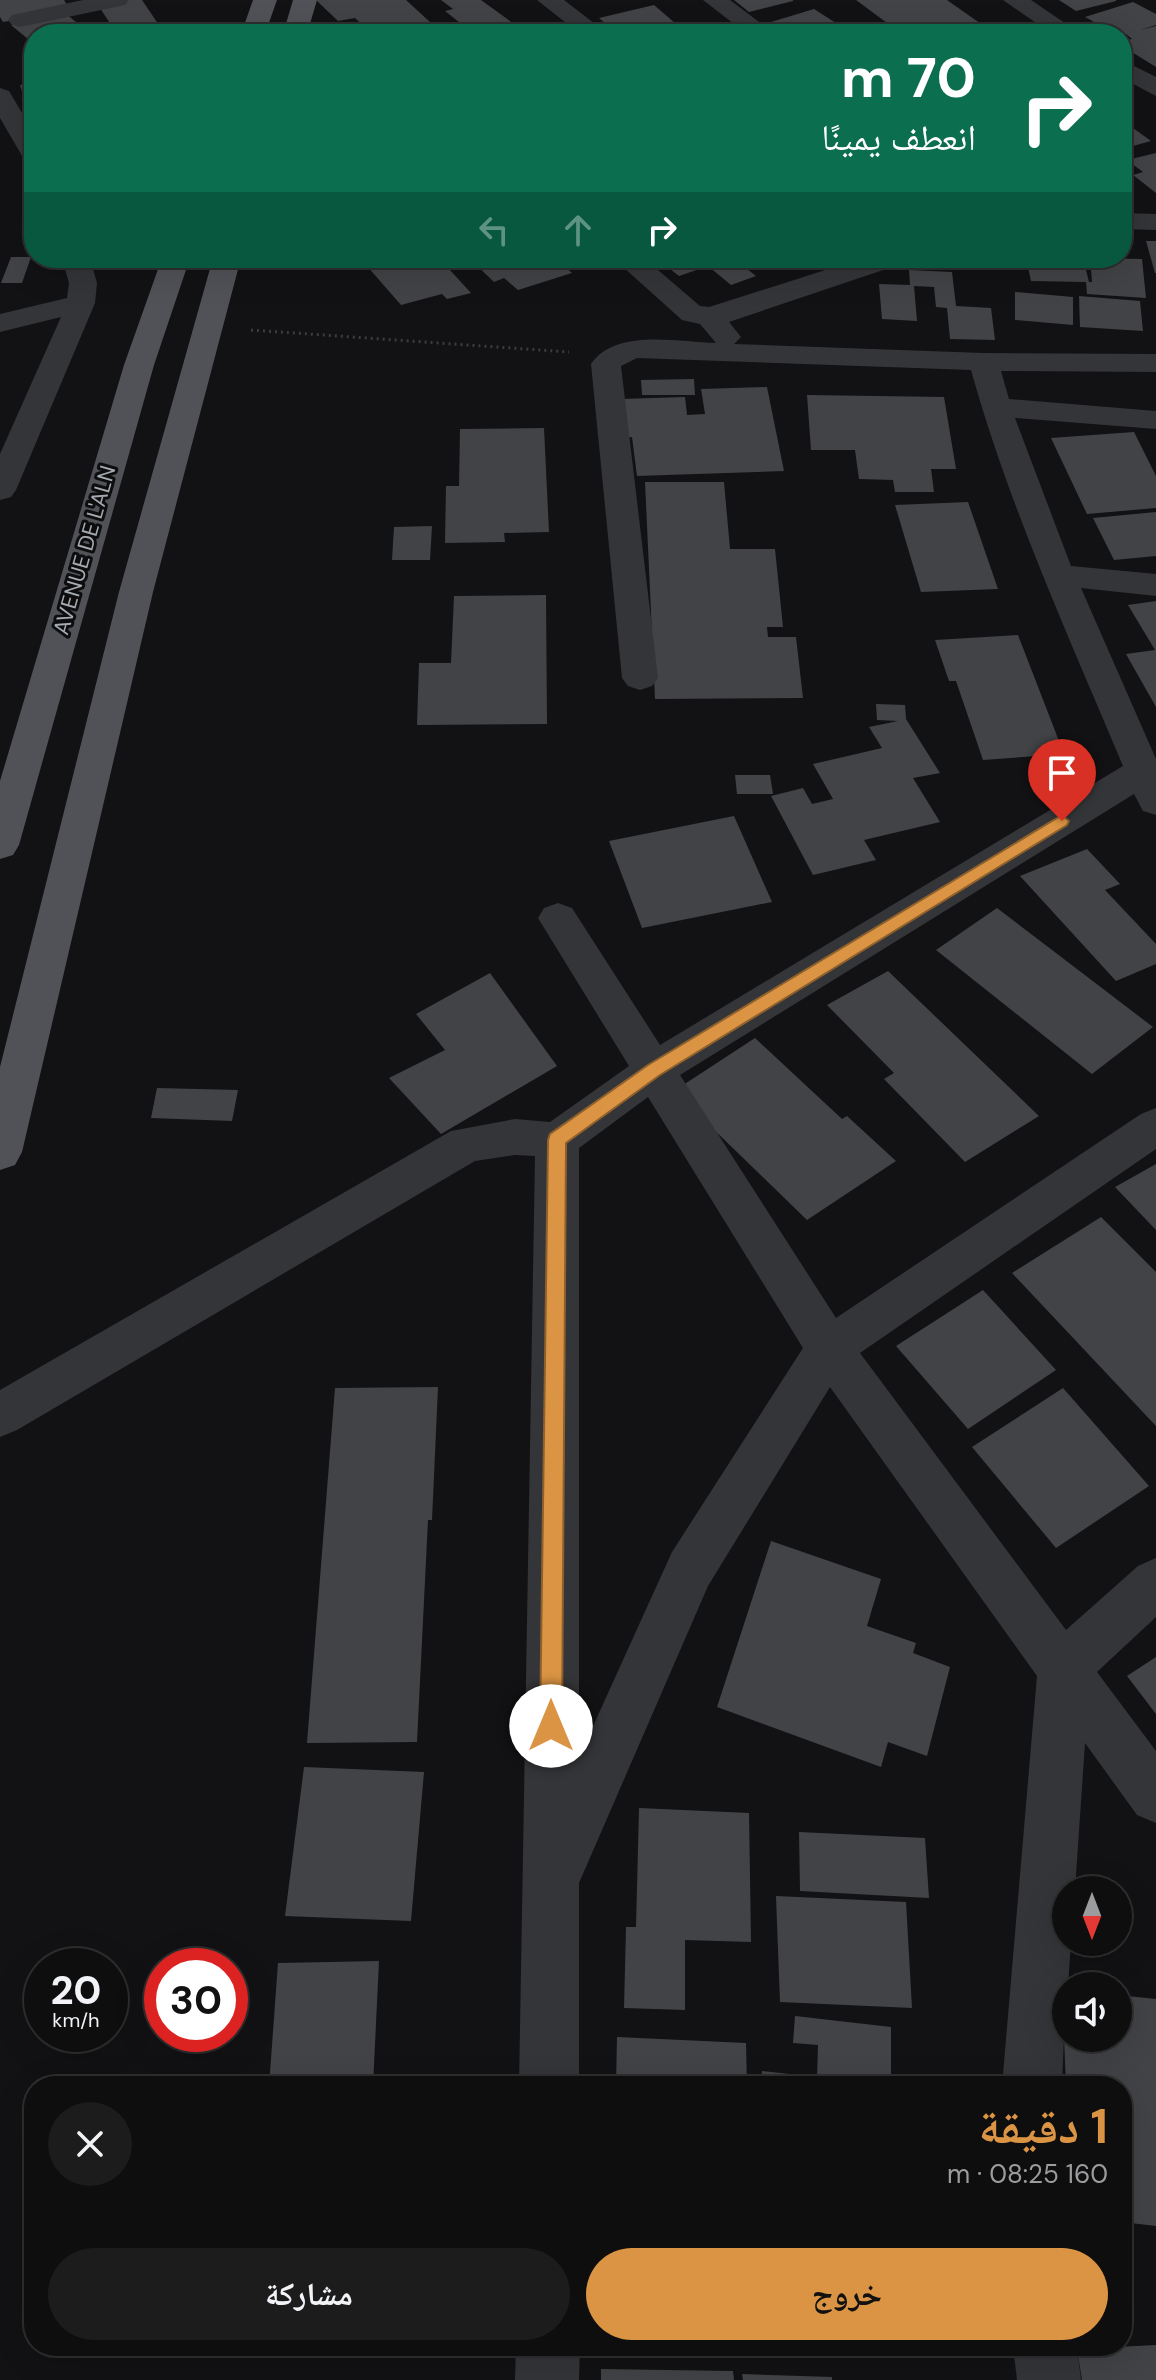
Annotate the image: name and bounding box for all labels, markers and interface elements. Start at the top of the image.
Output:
text: 70 m [841,41,976,114]
icon: right [1004,56,1108,160]
text: انعطف يمينًا [821,114,976,161]
icon: left [472,208,516,252]
icon: ahead [556,208,600,252]
icon: right [640,208,684,252]
street label: AVENUE DE L'ALN [46,462,123,638]
pin [1028,739,1096,821]
icon: arrive [1040,751,1084,795]
position arrow [509,1684,593,1768]
north arrow [1052,1876,1132,1956]
map controls [1052,1876,1132,2052]
speed limit sign: 30 [144,1948,248,2052]
text: 20 [50,1964,102,2016]
button: sound [1052,1972,1132,2052]
text: km/h [52,2007,100,2033]
text: 1 دقيقة [978,2095,1108,2158]
button: close [48,2102,132,2186]
text: 160 m · 08:25 [947,2157,1108,2191]
button: مشاركة [48,2248,570,2340]
button: خروج [586,2248,1108,2340]

